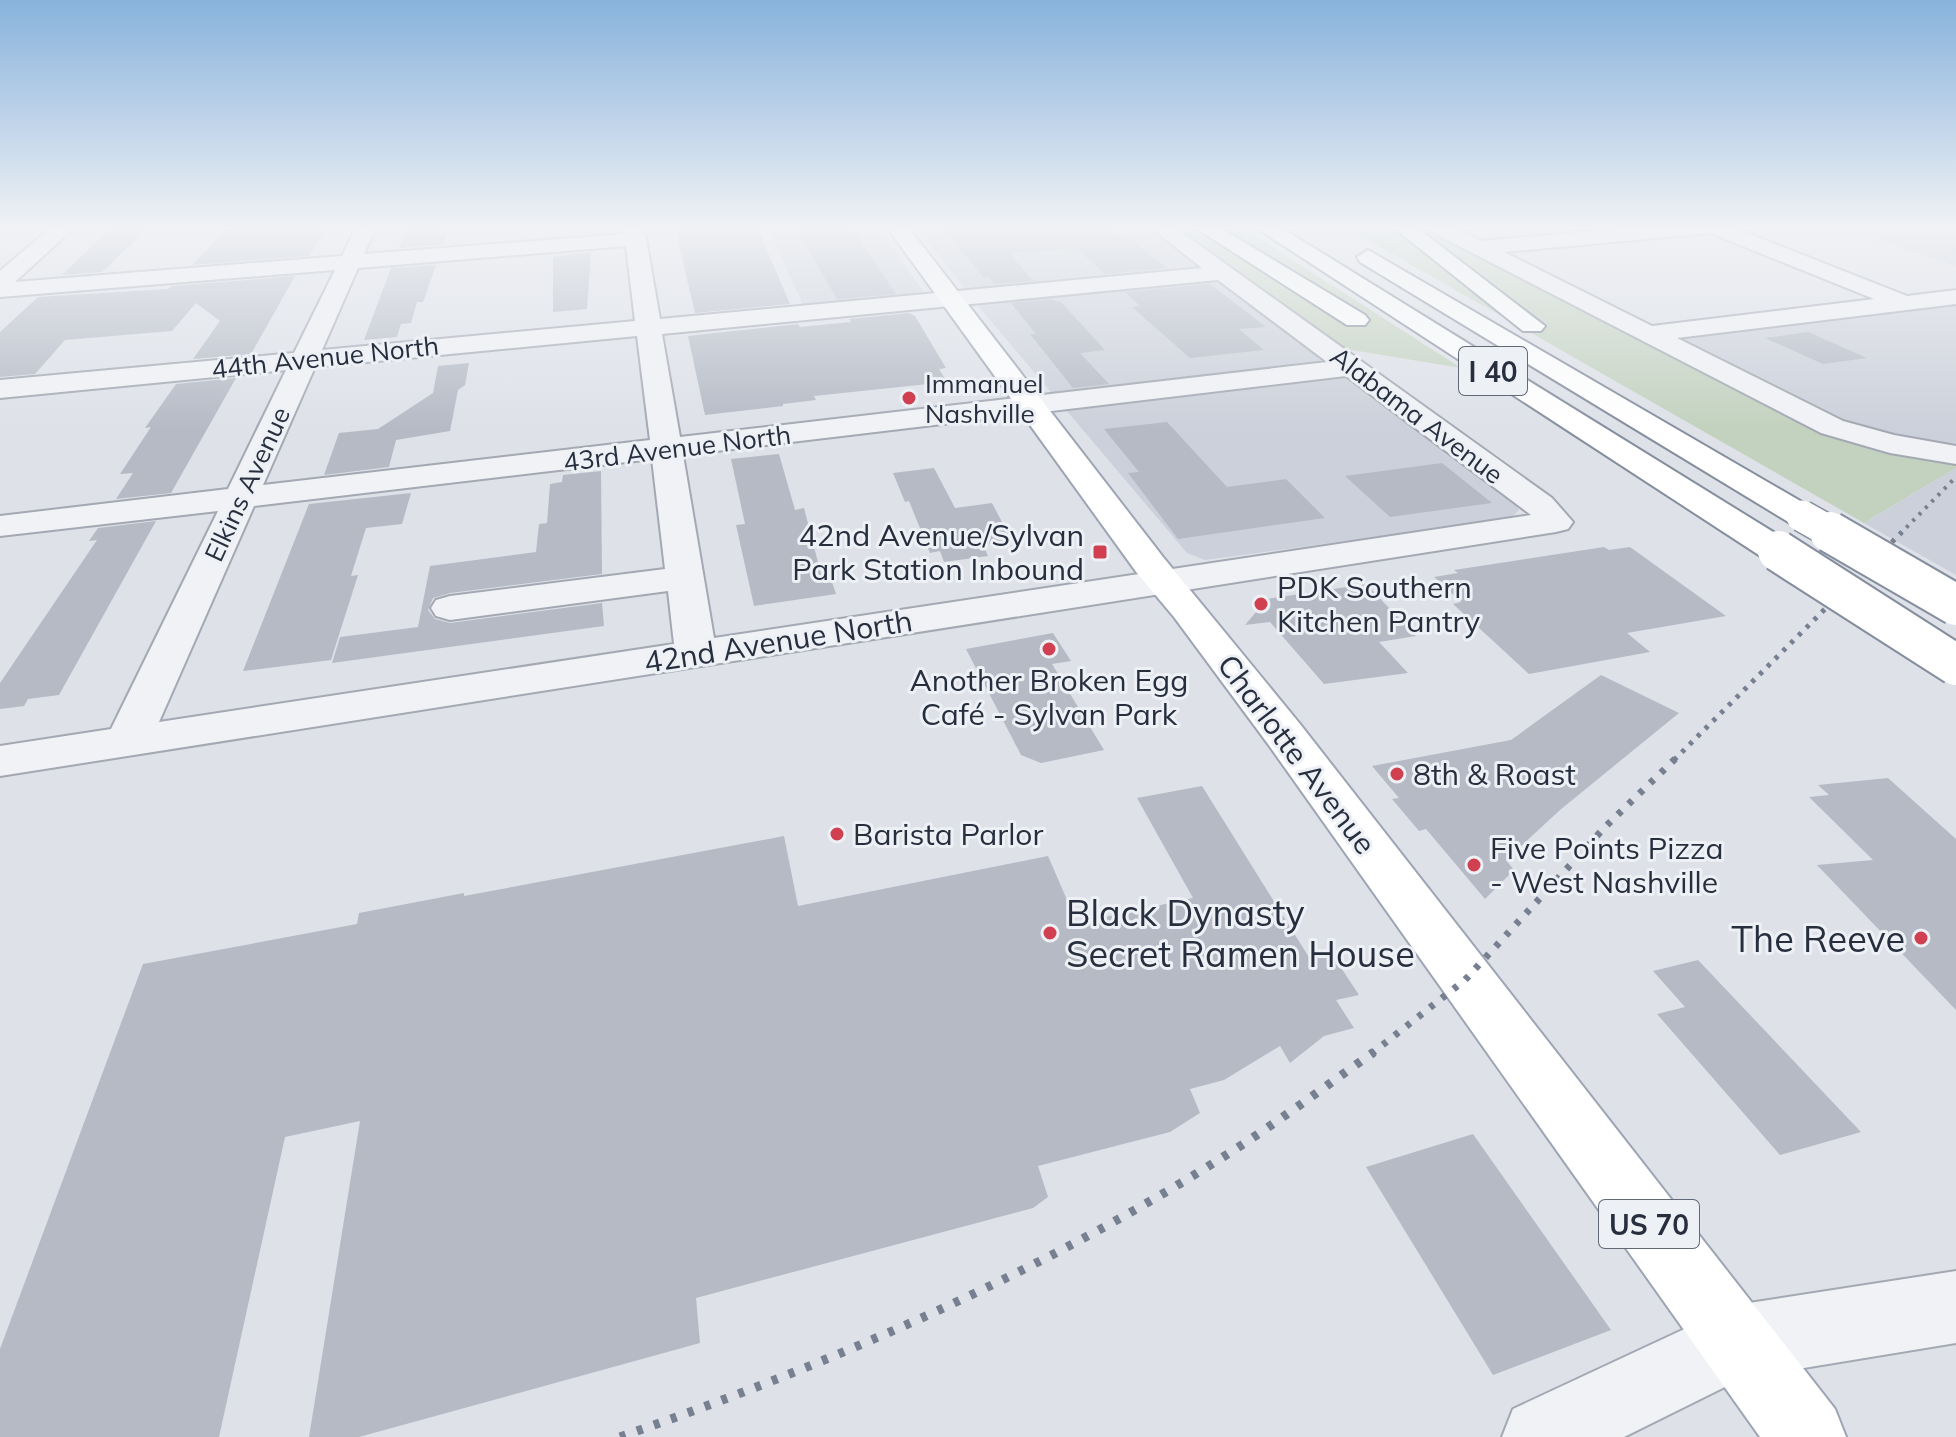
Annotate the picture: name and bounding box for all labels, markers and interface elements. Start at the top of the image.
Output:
street label: 44th Avenue North [210,329,440,385]
street label: Alabama Avenue [1324,339,1510,491]
road number: I 40 [1459,347,1527,395]
place label: Immanuel Nashville [925,367,1044,430]
marker: Immanuel Nashville [900,389,918,407]
street label: Elkins Avenue [197,402,297,566]
street label: 43rd Avenue North [561,418,793,478]
place label: 42nd Avenue/Sylvan Park Station Inbound [792,516,1084,588]
marker: 42nd Avenue/Sylvan Park Station Inbound [1091,543,1109,561]
place label: PDK Southern Kitchen Pantry [1277,568,1480,640]
marker: PDK Southern Kitchen Pantry [1252,595,1270,613]
street label: 42nd Avenue North [641,601,915,681]
marker: Another Broken Egg Café - Sylvan Park [1040,640,1058,658]
street label: Charlotte Avenue [1210,647,1384,861]
place label: Another Broken Egg Café - Sylvan Park [910,661,1188,733]
place label: 8th & Roast [1413,755,1576,793]
marker: 8th & Roast [1388,765,1406,783]
place label: Barista Parlor [853,815,1043,853]
marker: Barista Parlor [828,825,846,843]
place label: Five Points Pizza - West Nashville [1490,829,1723,901]
marker: Five Points Pizza - West Nashville [1465,856,1483,874]
place label: Black Dynasty Secret Ramen House [1066,890,1415,976]
place label: The Reeve [1731,916,1905,961]
marker: Black Dynasty Secret Ramen House [1041,924,1059,942]
marker: The Reeve [1912,929,1930,947]
road number: US 70 [1599,1200,1699,1248]

